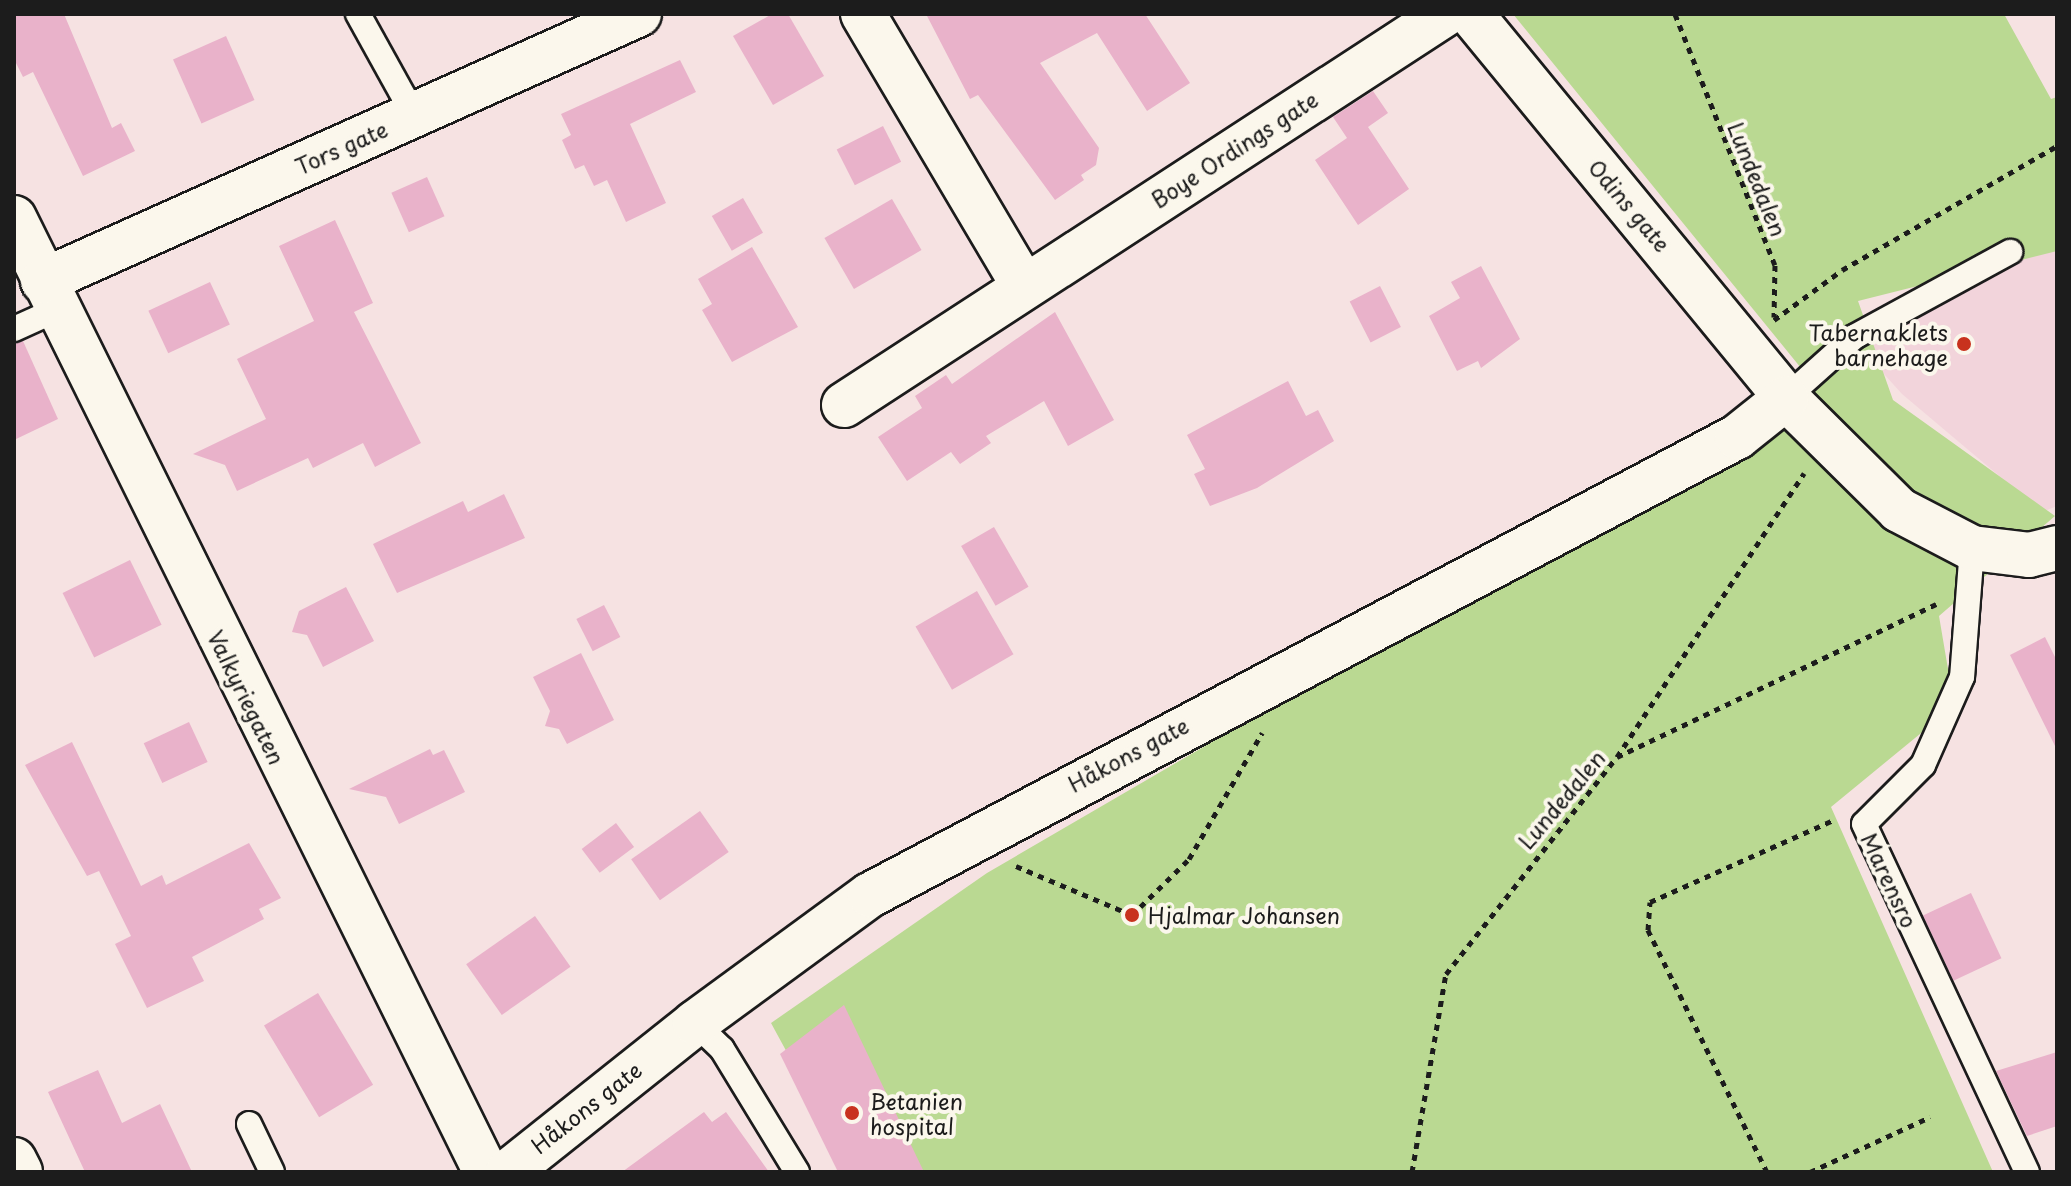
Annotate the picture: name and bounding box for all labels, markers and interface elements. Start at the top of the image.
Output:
street label: Boye Ordings gate [1145,85,1323,213]
street label: Tors gate [291,115,391,179]
street label: Lundedalen [1723,118,1793,240]
street label: Odins gate [1583,153,1677,257]
place label: Tabernaklets barnehage [1808,318,1948,370]
marker: Tabernaklets barnehage [1955,335,1973,353]
street label: Valkyriegaten [203,626,291,768]
street label: Håkons gate [1063,711,1193,797]
street label: Lundedalen [1512,744,1610,854]
street label: Marensro [1857,828,1923,932]
place label: Hjalmar Johansen [1148,902,1341,928]
marker: Hjalmar Johansen [1123,906,1141,924]
street label: Håkons gate [526,1056,646,1158]
place label: Betanien hospital [870,1087,963,1138]
marker: Betanien hospital [841,1102,863,1124]

